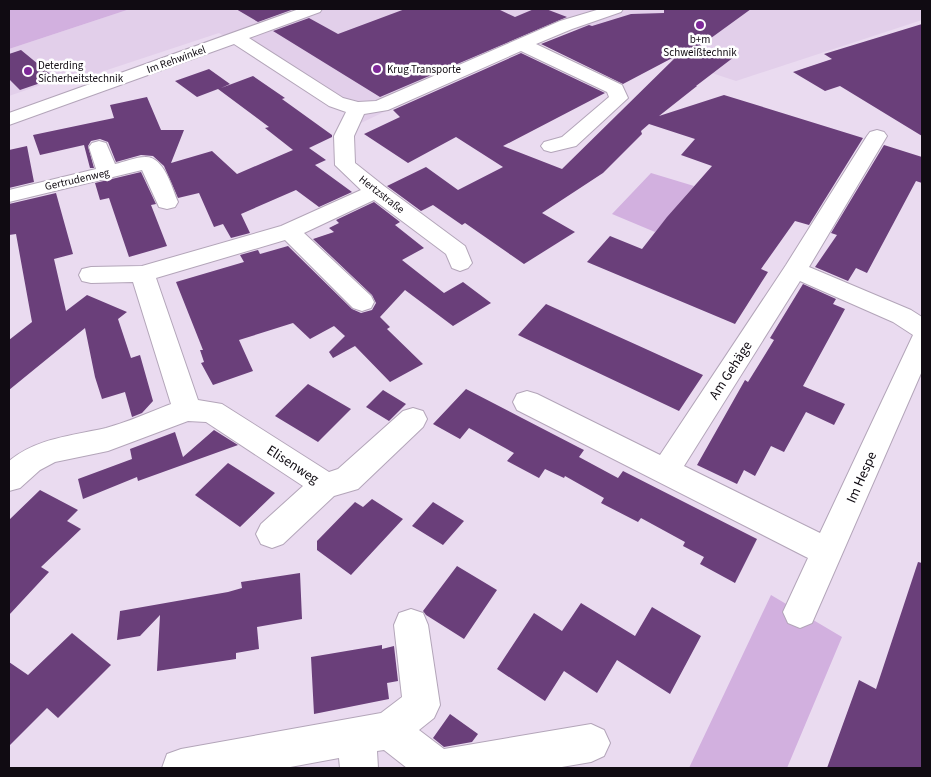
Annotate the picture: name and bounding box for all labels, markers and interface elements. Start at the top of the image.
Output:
marker: b+m Schweißtechnik [694,19,706,31]
place label: b+m Schweißtechnik [663,32,737,60]
street label: Im Rehwinkel [144,42,208,77]
place label: Deterding Sicherheitstechnik [38,58,124,86]
place label: Krug Transporte [387,62,461,77]
marker: Krug Transporte [371,63,383,75]
marker: Deterding Sicherheitstechnik [22,65,34,77]
street label: Gertrudenweg [43,165,111,194]
street label: Hertzstraße [356,172,408,217]
street label: Am Gehäge [704,337,757,404]
street label: Elisenweg [262,440,323,489]
street label: Im Hespe [842,448,882,506]

